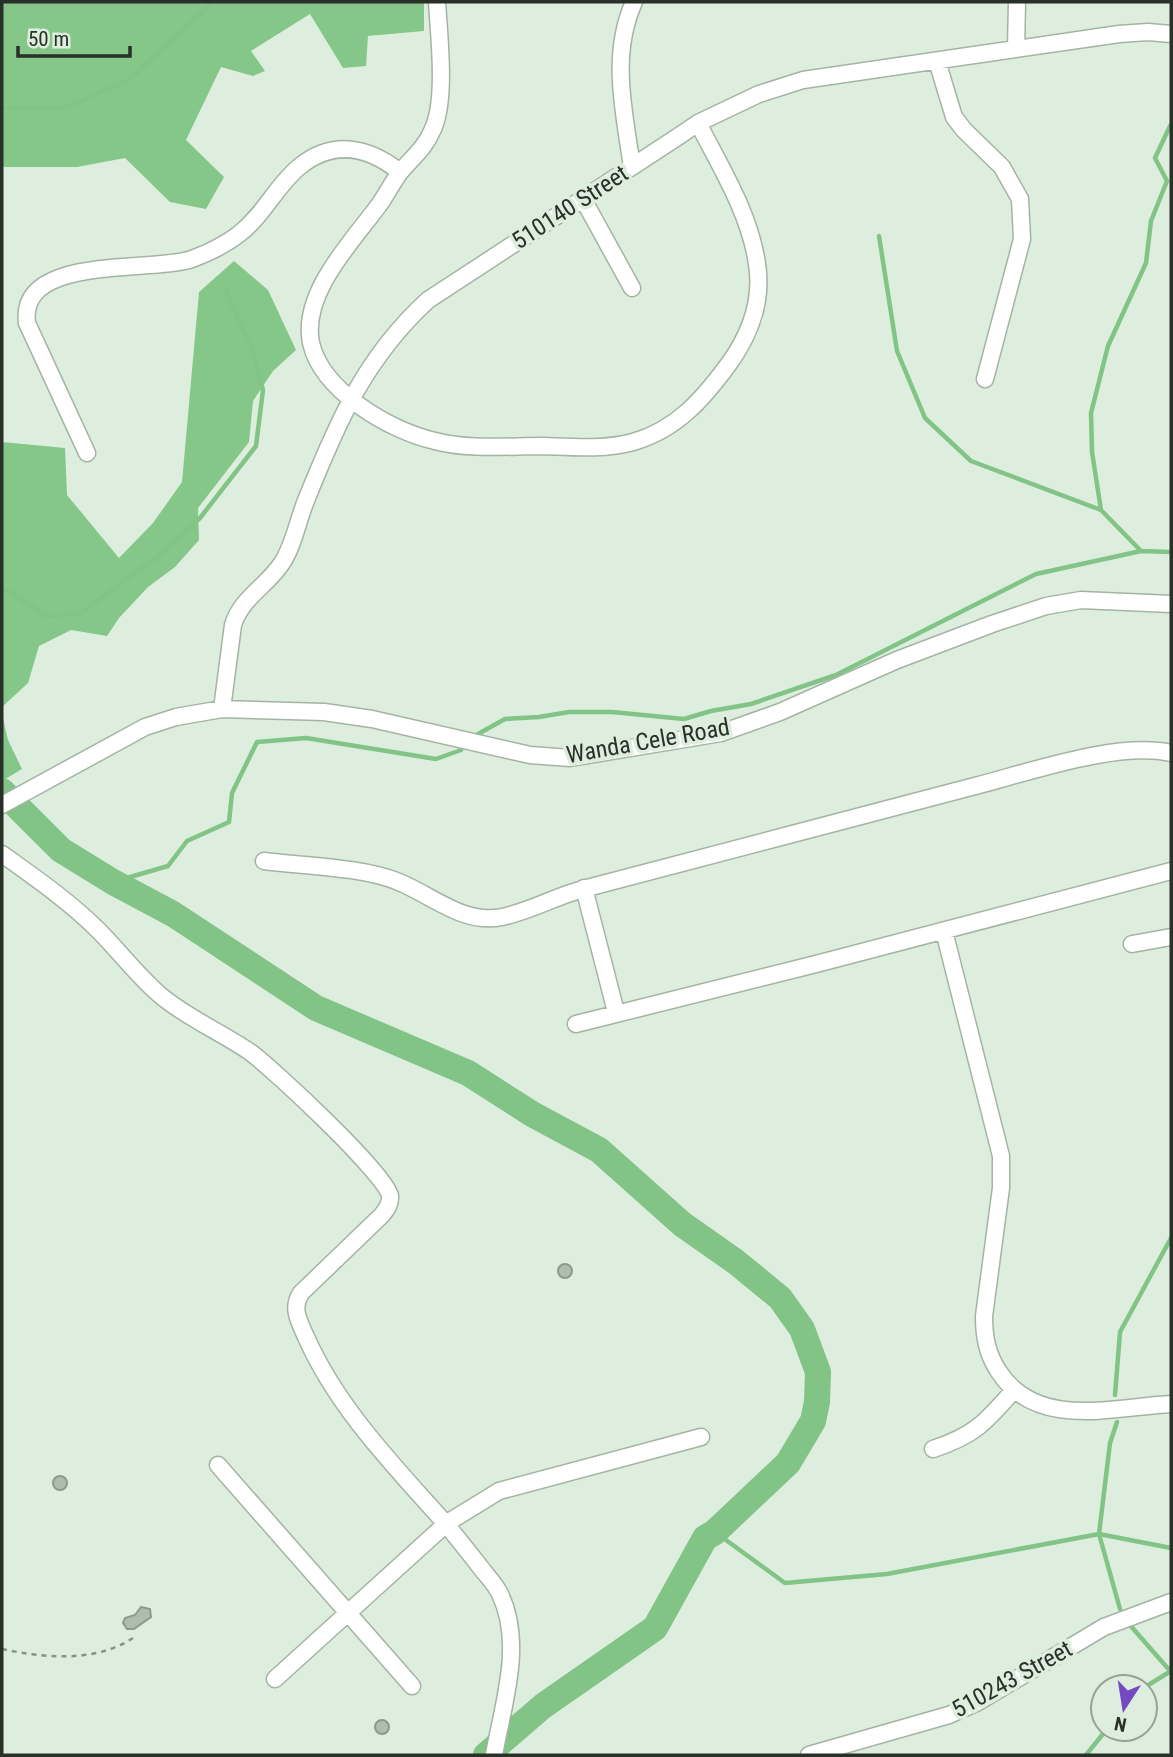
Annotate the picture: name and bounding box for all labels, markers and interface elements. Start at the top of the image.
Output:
scale bar [18,14,130,58]
text: 50 m [28,27,69,51]
street label: 510140 Street [507,159,633,255]
street label: Wanda Cele Road [564,713,732,769]
street label: 510243 Street [947,1635,1077,1723]
north arrow [1089,1673,1159,1743]
text: N [1112,1712,1129,1737]

